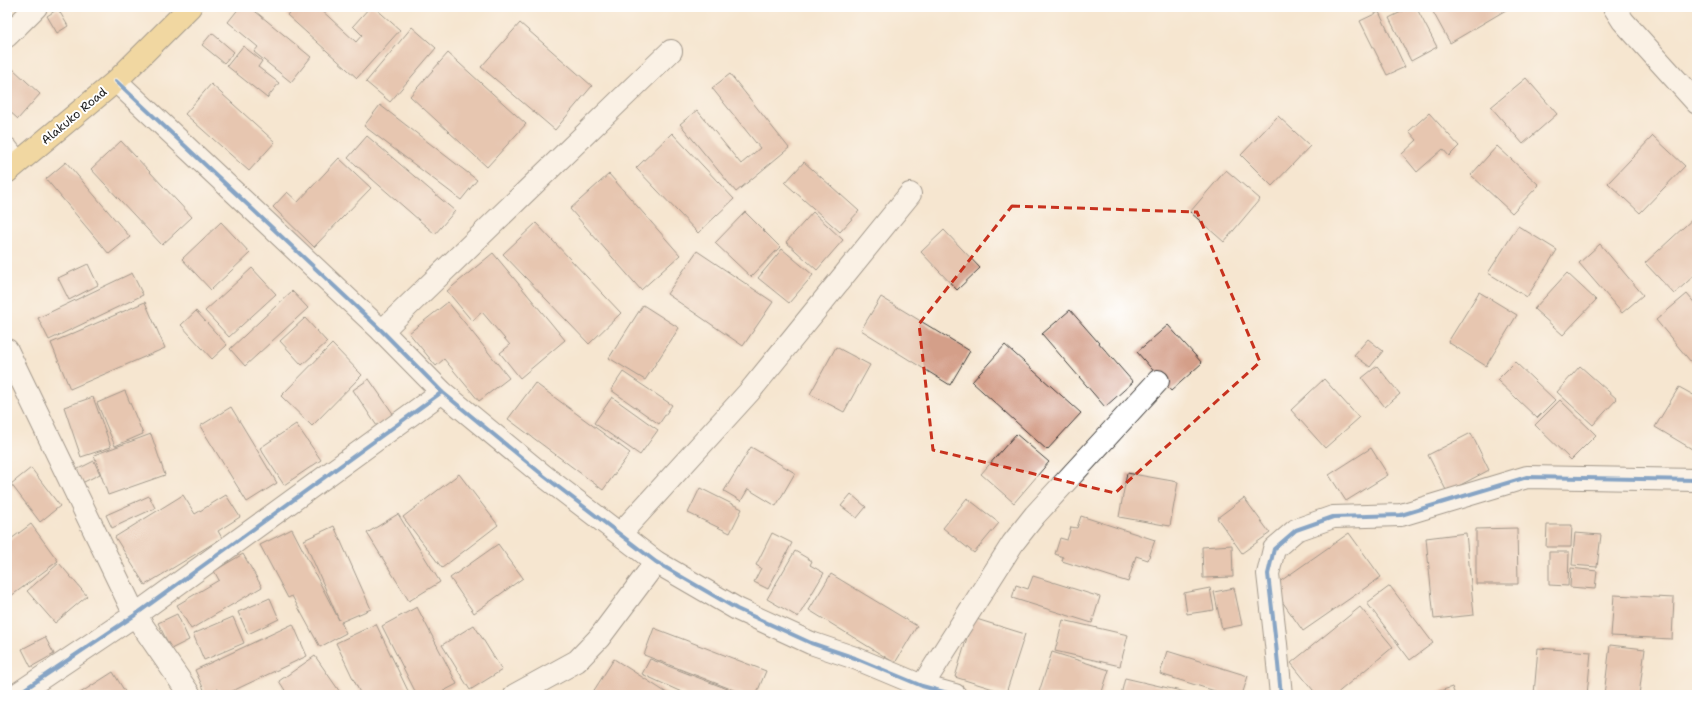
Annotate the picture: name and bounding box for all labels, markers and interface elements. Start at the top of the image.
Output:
street label: Alakuko Road [38,84,110,148]

